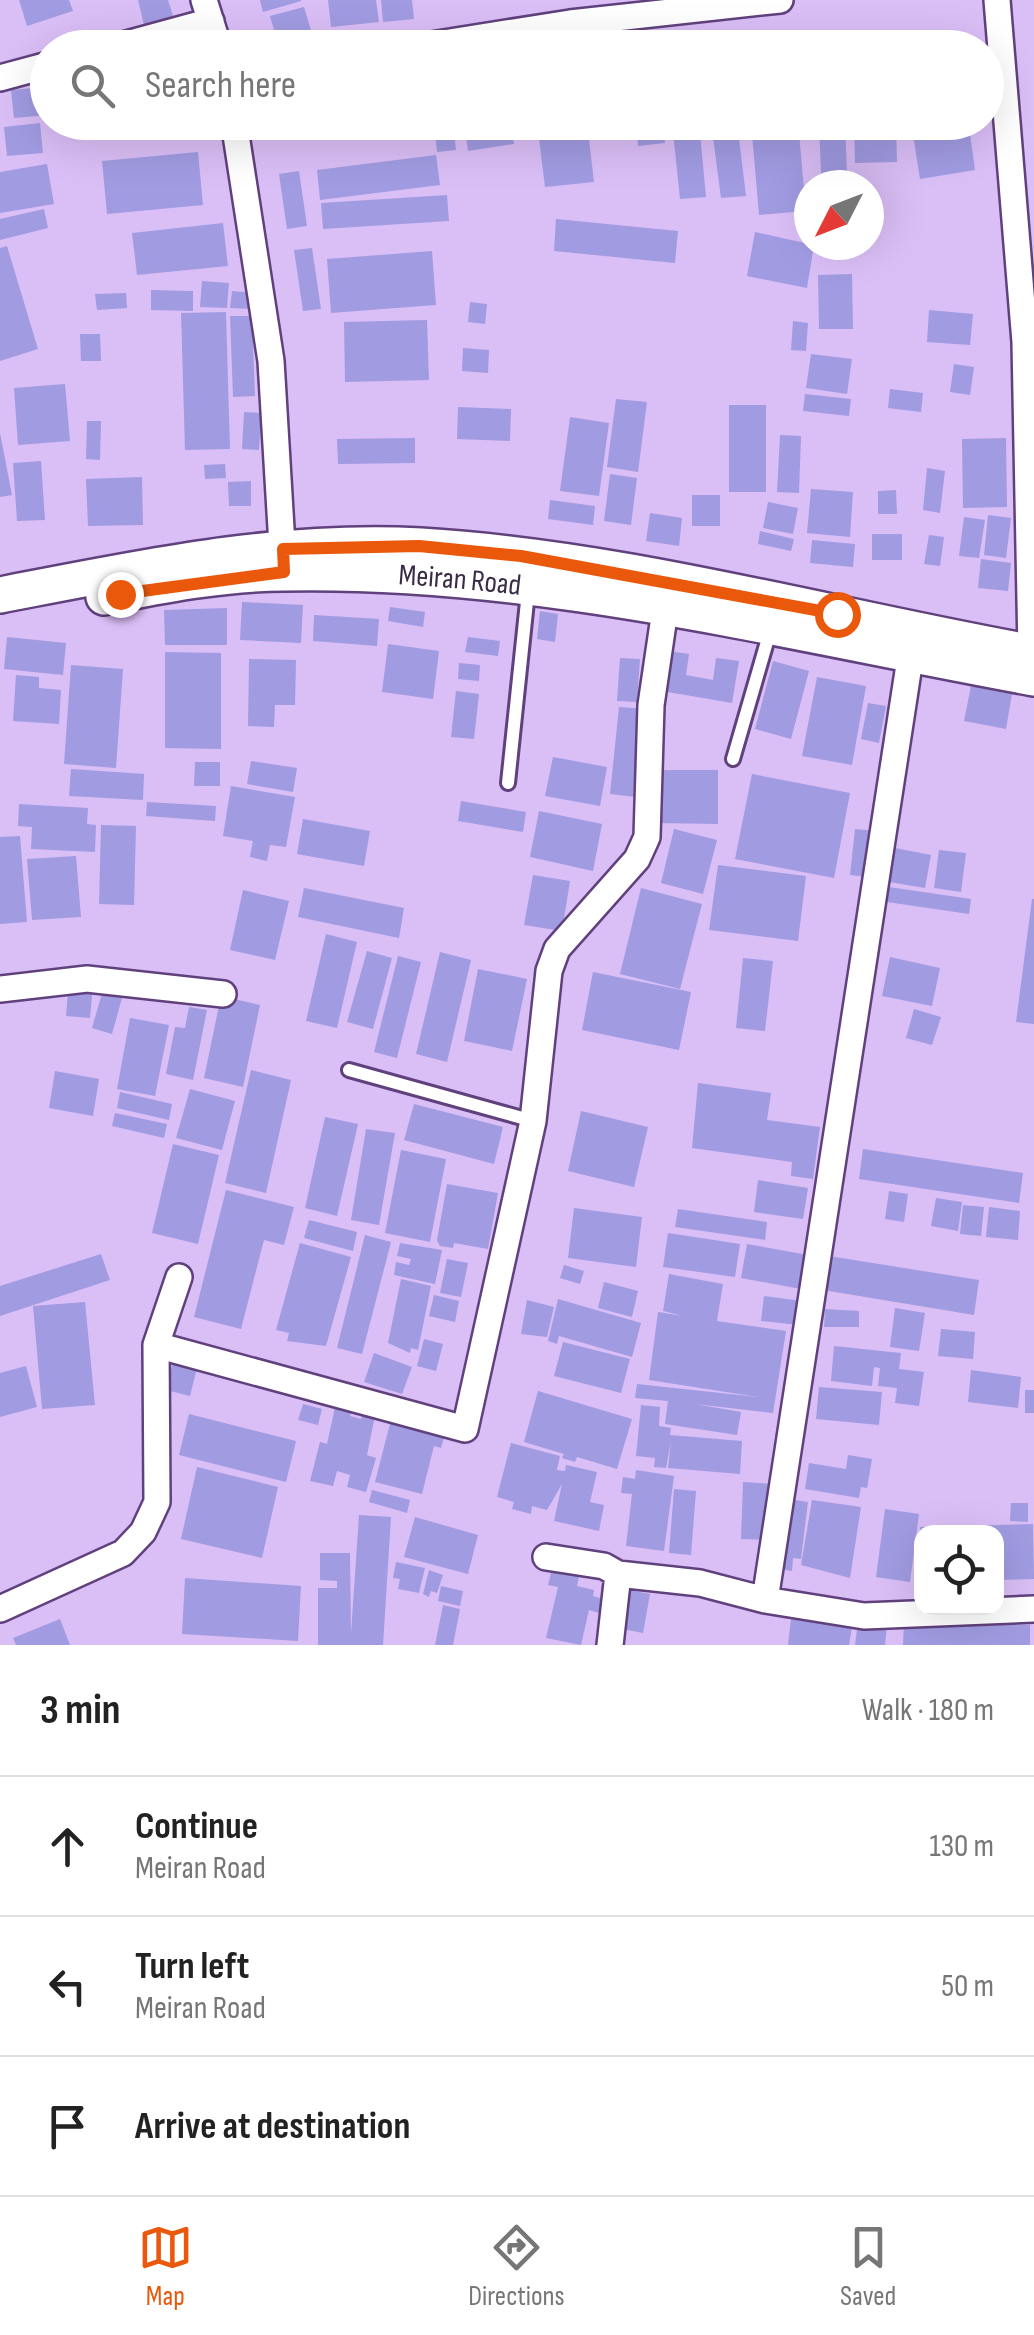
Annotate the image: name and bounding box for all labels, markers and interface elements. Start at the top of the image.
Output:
search box [30,30,1004,140]
icon: search [65,58,120,113]
text: Search here [145,63,296,108]
north arrow [794,170,884,260]
street label: Meiran Road [398,557,523,604]
route end [98,572,144,618]
route start [815,592,861,638]
map controls [914,1525,1004,1615]
button: locate [914,1525,1004,1615]
text: 3 min [40,1685,120,1736]
text: Walk · 180 m [862,1691,994,1730]
text: Continue [135,1804,258,1849]
icon: ahead [40,1819,95,1874]
text: 130 m [929,1827,994,1866]
text: Meiran Road [135,1849,266,1888]
text: Turn left [135,1944,249,1989]
icon: left [40,1959,95,2014]
text: 50 m [941,1967,994,2006]
text: Meiran Road [135,1989,266,2028]
icon: arrive [40,2099,95,2154]
text: Arrive at destination [135,2104,410,2149]
tab: Map [138,2220,193,2313]
tab: Directions [468,2220,565,2313]
tab: Saved [840,2220,896,2313]

